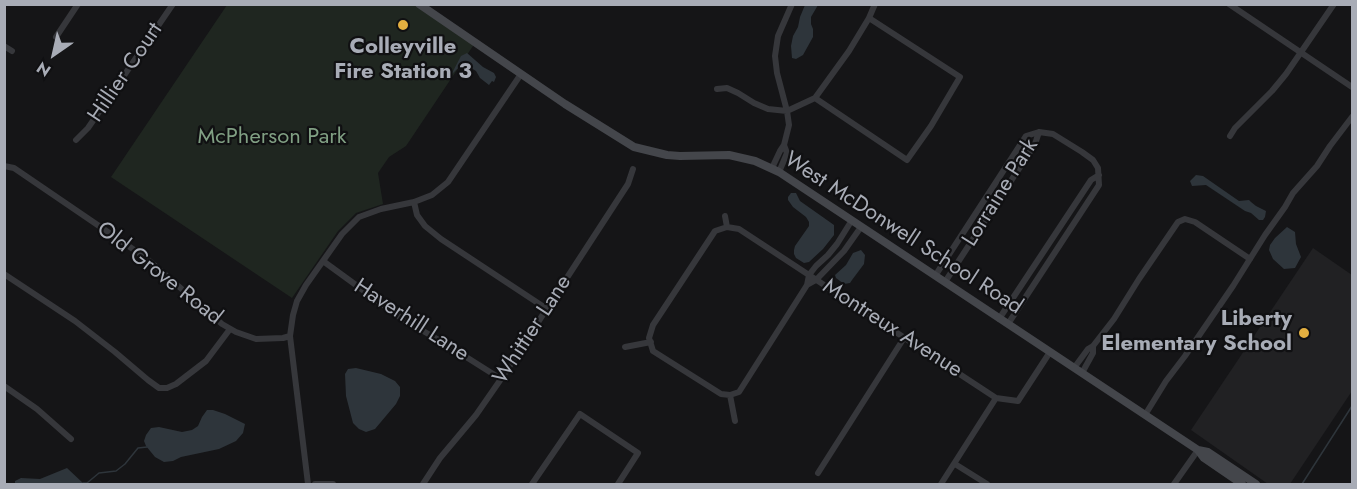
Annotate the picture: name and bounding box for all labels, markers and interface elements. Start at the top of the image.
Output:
street label: Hillier Court [83,18,169,128]
marker: Colleyville Fire Station 3 [396,18,410,32]
north arrow [24,24,84,84]
place label: Colleyville Fire Station 3 [334,35,472,86]
text: N [32,56,55,82]
park label: McPherson Park [197,125,347,151]
street label: Lorraine Park [957,134,1045,252]
street label: West McDonwell School Road [779,147,1027,321]
street label: Old Grove Road [91,217,227,331]
street label: Whittier Lane [488,271,578,389]
street label: Haverhill Lane [349,274,473,368]
street label: Montreux Avenue [817,274,967,384]
place label: Liberty Elementary School [1101,307,1292,358]
marker: Liberty Elementary School [1297,326,1311,340]

